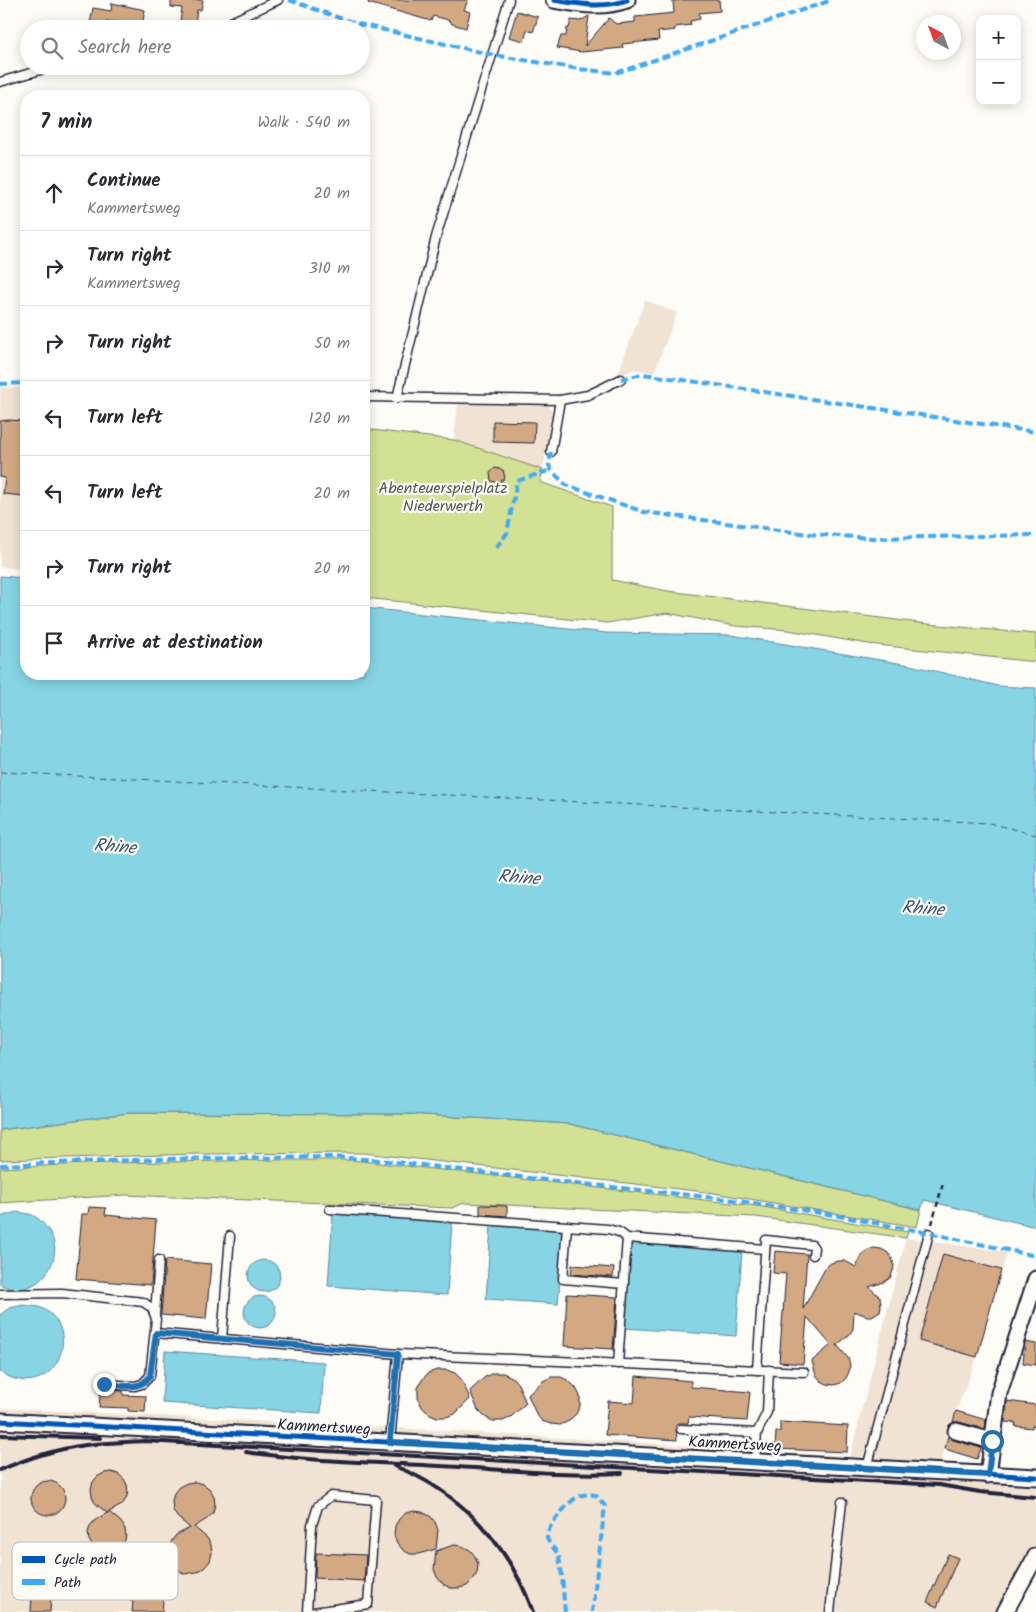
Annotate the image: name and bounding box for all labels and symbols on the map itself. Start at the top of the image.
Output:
north arrow [916,15,961,60]
park label: Abenteuerspielplatz Niederwerth [378,476,508,519]
water label: Rhine [93,832,139,864]
water label: Rhine [497,863,543,895]
water label: Rhine [901,894,947,926]
route end [93,1373,116,1396]
street label: Kammertsweg [277,1413,371,1442]
street label: Kammertsweg [688,1430,782,1459]
route start [981,1430,1004,1453]
legend [12,1542,178,1600]
text: Cycle path [54,1549,117,1571]
text: Path [54,1572,81,1594]

